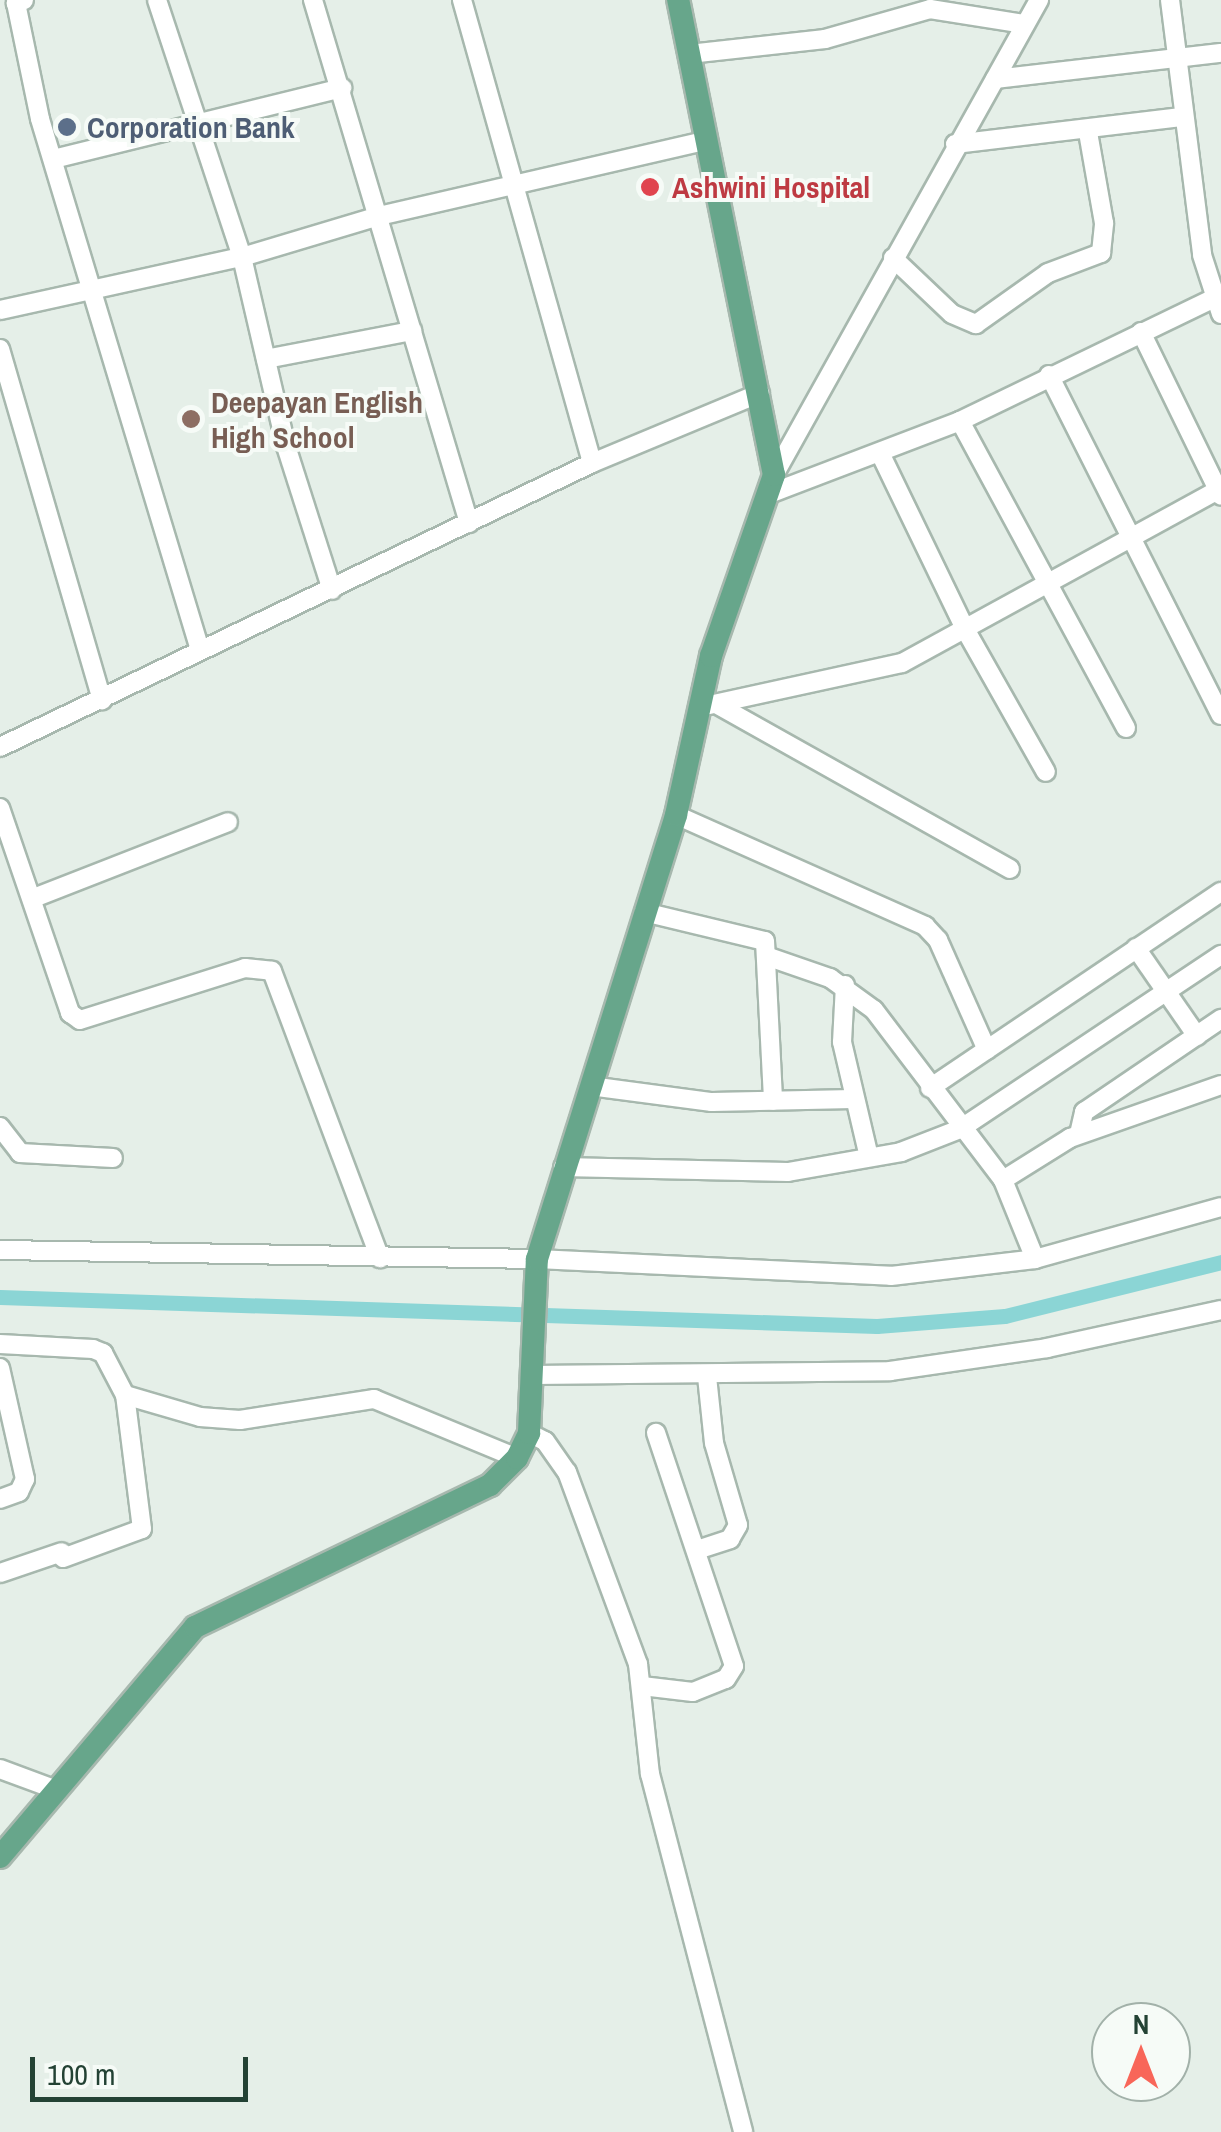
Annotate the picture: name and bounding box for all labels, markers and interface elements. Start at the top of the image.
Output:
place label: Corporation Bank [87,109,295,145]
marker: Corporation Bank [56,116,78,138]
place label: Ashwini Hospital [672,169,870,205]
marker: Ashwini Hospital [637,174,663,200]
place label: Deepayan English High School [211,384,423,454]
marker: Deepayan English High School [180,408,202,430]
north arrow [1091,2002,1191,2102]
text: N [1133,2005,1149,2043]
scale bar [35,2037,252,2099]
text: 100 m [47,2054,115,2094]

